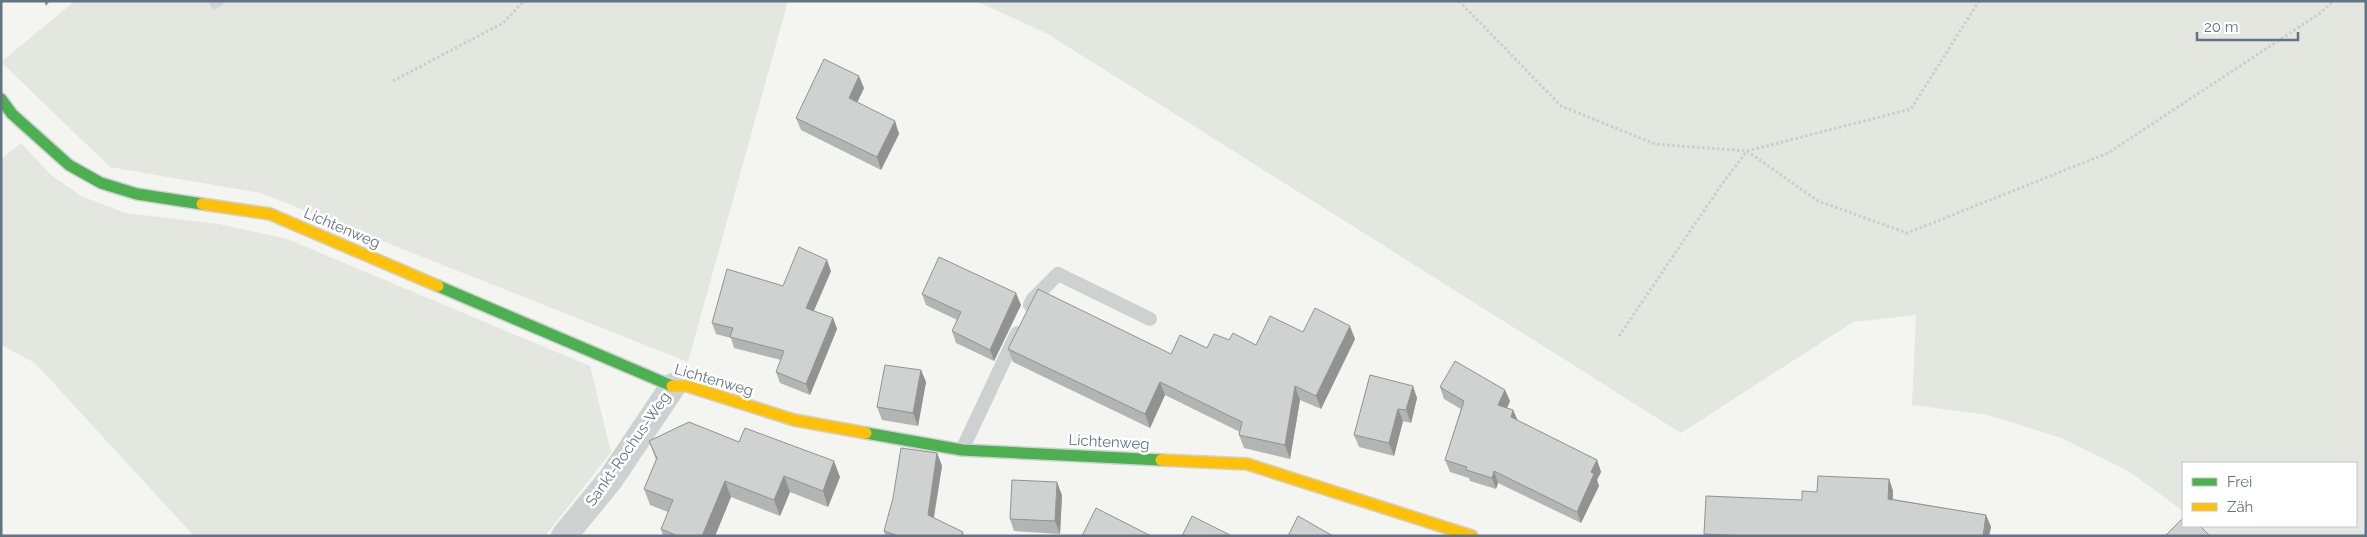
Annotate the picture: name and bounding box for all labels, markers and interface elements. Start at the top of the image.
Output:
scale bar [2197,10,2298,42]
text: 20 m [2204,18,2239,36]
street label: Lichtenweg [301,204,383,252]
street label: Lichtenweg [672,360,756,400]
street label: Sankt-Rochus-Weg [582,388,674,510]
street label: Lichtenweg [1068,431,1150,453]
legend [2182,462,2357,527]
text: Frei [2227,473,2252,491]
text: Zäh [2227,498,2253,516]

